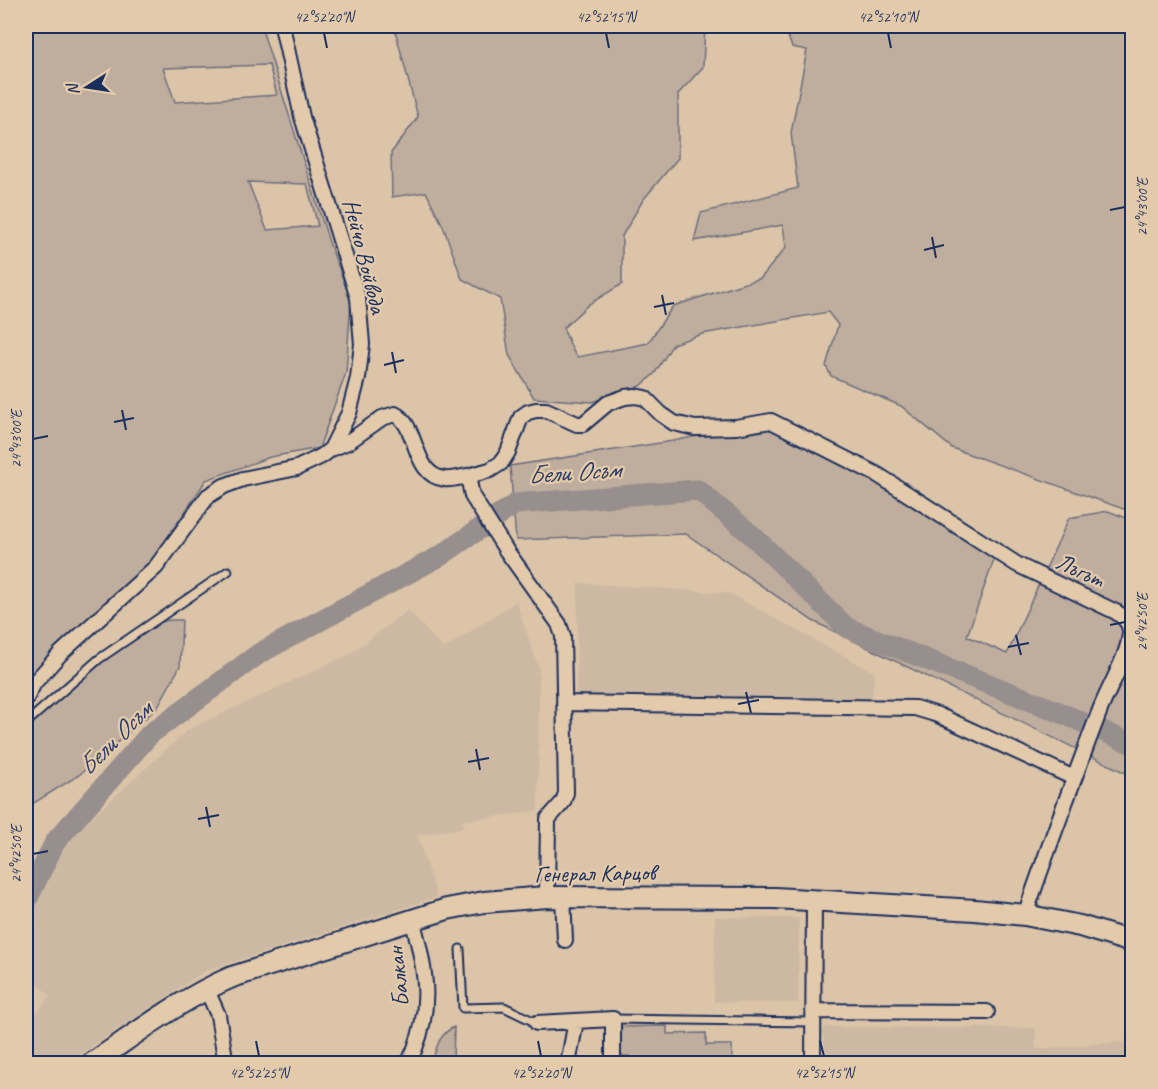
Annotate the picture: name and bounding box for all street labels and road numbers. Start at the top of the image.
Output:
street label: Нейчо Войвода [336,196,394,318]
street label: Лъгът [1051,546,1110,595]
street label: Генерал Карцов [534,857,660,889]
street label: Балкан [380,943,416,1009]

